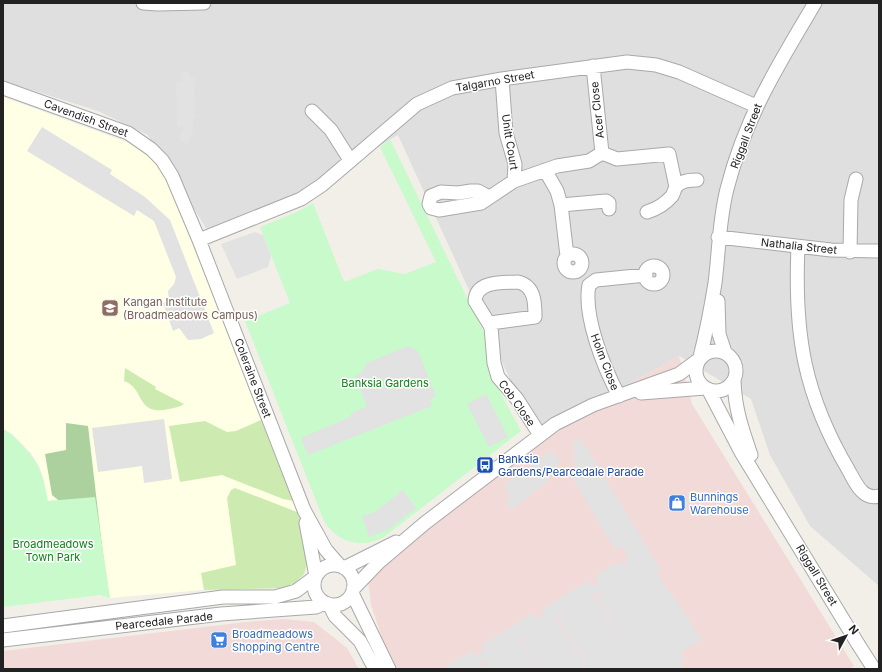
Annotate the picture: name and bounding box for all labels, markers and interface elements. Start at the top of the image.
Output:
street label: Talgarno Street [455,67,536,95]
street label: Acer Close [587,81,607,139]
street label: Cavendish Street [42,96,130,140]
street label: Riggall Street [727,101,765,171]
street label: Unitt Court [499,113,521,171]
street label: Nathalia Street [760,235,838,257]
place label: Kangan Institute (Broadmeadows Campus) [123,295,258,322]
school or university icon: Kangan Institute (Broadmeadows Campus) [100,298,120,318]
street label: Holm Close [588,332,622,392]
street label: Coleraine Street [231,336,275,420]
park label: Banksia Gardens [341,376,429,390]
street label: Cob Close [495,377,539,429]
place label: Banksia Gardens/Pearcedale Parade [498,452,644,479]
bus stop icon: Banksia Gardens/Pearcedale Parade [475,455,495,475]
place label: Bunnings Warehouse [690,490,749,517]
shop icon: Bunnings Warehouse [667,493,687,513]
park label: Broadmeadows Town Park [12,537,94,564]
street label: Riggall Street [793,542,841,608]
street label: Pearcedale Parade [114,609,214,633]
north arrow [826,616,866,656]
text: N [846,622,862,637]
place label: Broadmeadows Shopping Centre [232,627,320,654]
supermarket icon: Broadmeadows Shopping Centre [209,630,229,650]

